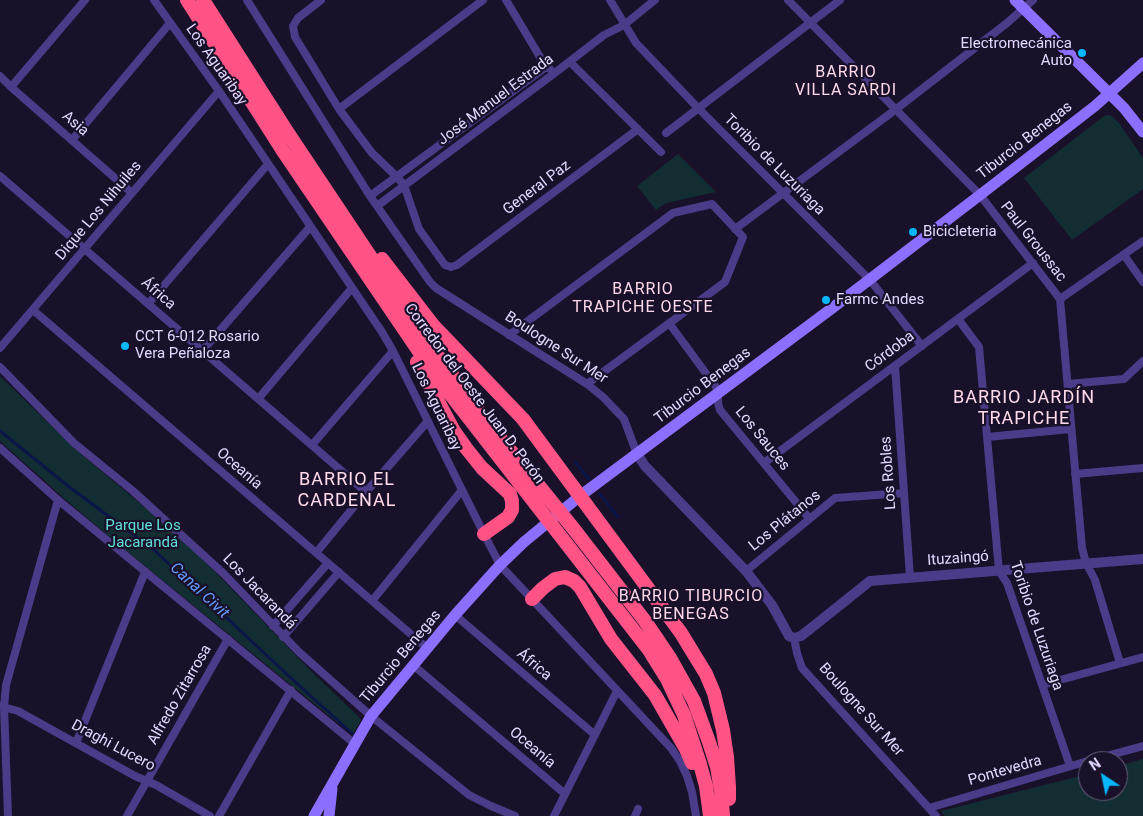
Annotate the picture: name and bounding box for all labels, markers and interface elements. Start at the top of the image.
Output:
street label: Los Aguaribay [181,21,251,109]
place label: Electromecánica Auto [961,35,1072,70]
marker: Electromecánica Auto [1076,47,1088,59]
street label: José Manuel Estrada [435,51,557,149]
district label: BARRIO VILLA SARDI [794,63,898,101]
street label: Tiburcio Benegas [974,98,1076,184]
street label: Asia [58,108,92,140]
street label: Toribio de Luzuriaga [720,111,828,219]
street label: General Paz [500,157,574,219]
street label: Dique Los Nihuiles [52,158,146,264]
street label: Paul Groussac [996,198,1070,286]
place label: Bicicleteria [923,223,997,241]
marker: Bicicleteria [907,226,919,238]
street label: África [137,274,179,314]
district label: BARRIO TRAPICHE OESTE [571,280,715,318]
place label: Farmc Andes [836,291,924,309]
marker: Farmc Andes [820,294,832,306]
street label: Corredor del Oeste Juan D. Perón [400,300,548,488]
street label: Boulogne Sur Mer [501,308,611,388]
place label: CCT 6-012 Rosario Vera Peñaloza [135,328,260,363]
street label: Córdoba [862,328,918,376]
marker: CCT 6-012 Rosario Vera Peñaloza [119,340,131,352]
street label: Tiburcio Benegas [651,344,755,428]
street label: Los Aguaribay [407,360,465,454]
district label: BARRIO JARDÍN TRAPICHE [951,387,1097,429]
street label: Los Sauces [731,403,793,475]
street label: Los Robles [877,436,901,510]
street label: Oceanía [213,444,265,494]
district label: BARRIO EL CARDENAL [296,469,398,512]
street label: Los Plátanos [746,487,824,555]
park label: Parque Los Jacarandá [105,517,181,552]
street label: Ituzaingó [927,548,989,570]
street label: Los Jacarandá [218,550,300,634]
water label: Canal Civit [166,559,232,623]
street label: Toribio de Luzuriaga [1005,559,1067,693]
district label: BARRIO TIBURCIO BENEGAS [617,587,765,625]
street label: Tiburcio Benegas [357,607,445,707]
street label: Alfredo Zitarrosa [144,642,216,748]
street label: África [513,645,555,685]
street label: Boulogne Sur Mer [815,660,907,760]
street label: Draghi Lucero [68,716,158,776]
street label: Oceanía [505,724,559,772]
north arrow [1078,751,1128,801]
street label: Pontevedra [966,752,1044,790]
text: N [1087,755,1104,774]

